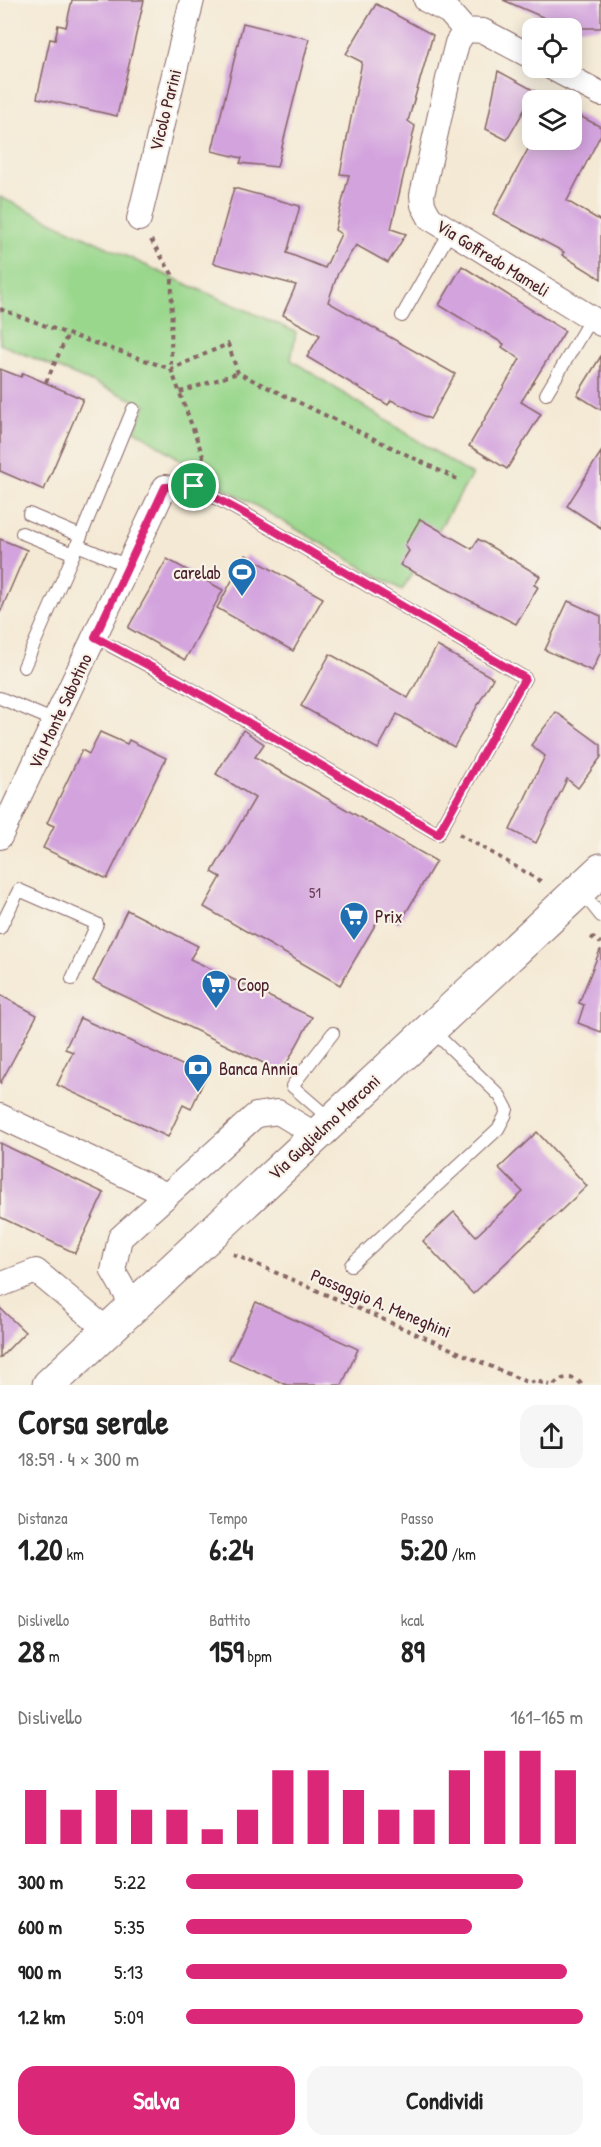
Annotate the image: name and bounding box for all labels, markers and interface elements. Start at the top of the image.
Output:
map controls [522,18,582,150]
button: locate [522,18,582,78]
street label: Vicolo Parini [143,67,187,153]
button: layers [522,90,582,150]
street label: Via Goffredo Mameli [432,213,554,303]
pin [168,460,219,511]
icon: arrive [177,469,210,502]
sports icon: carelab [226,556,258,598]
place label: carelab [174,560,221,585]
street label: Via Monte Sabotino [22,649,98,773]
house number: 51 [309,882,321,903]
supermarket icon: Prix [338,900,370,942]
place label: Prix [375,904,403,929]
supermarket icon: Coop [200,968,232,1010]
place label: Coop [237,972,269,997]
bank icon: Banca Annia [182,1052,214,1094]
place label: Banca Annia [219,1056,298,1081]
street label: Via Guglielmo Marconi [263,1069,385,1185]
street label: Passaggio A. Meneghini [307,1262,455,1344]
text: Corsa serale [18,1400,169,1444]
button: share [520,1405,583,1468]
text: 18:59 · 4 × 300 m [18,1445,139,1472]
text: Distanza [18,1507,67,1529]
text: Tempo [209,1507,247,1529]
text: Passo [401,1507,433,1529]
text: 1.20 [18,1529,63,1569]
text: 6:24 [209,1529,254,1569]
text: 5:20 [401,1529,448,1569]
text: km [63,1543,84,1565]
text: /km [448,1543,476,1565]
text: Dislivello [18,1609,69,1631]
text: Battito [209,1609,250,1631]
text: kcal [401,1609,424,1631]
text: 28 [18,1631,45,1671]
text: 159 [209,1631,244,1671]
text: 89 [401,1631,425,1671]
text: m [45,1645,60,1667]
text: bpm [244,1645,272,1667]
text: Dislivello [18,1703,82,1730]
text: 161–165 m [510,1703,583,1730]
text: 300 m [18,1868,63,1895]
text: 5:22 [114,1868,146,1895]
text: 600 m [18,1913,62,1940]
text: 5:35 [114,1913,145,1940]
text: 900 m [18,1958,61,1985]
text: 5:13 [114,1958,143,1985]
text: 1.2 km [18,2003,65,2030]
text: 5:09 [114,2003,143,2030]
button: Salva [18,2066,295,2135]
button: Condividi [307,2066,583,2135]

